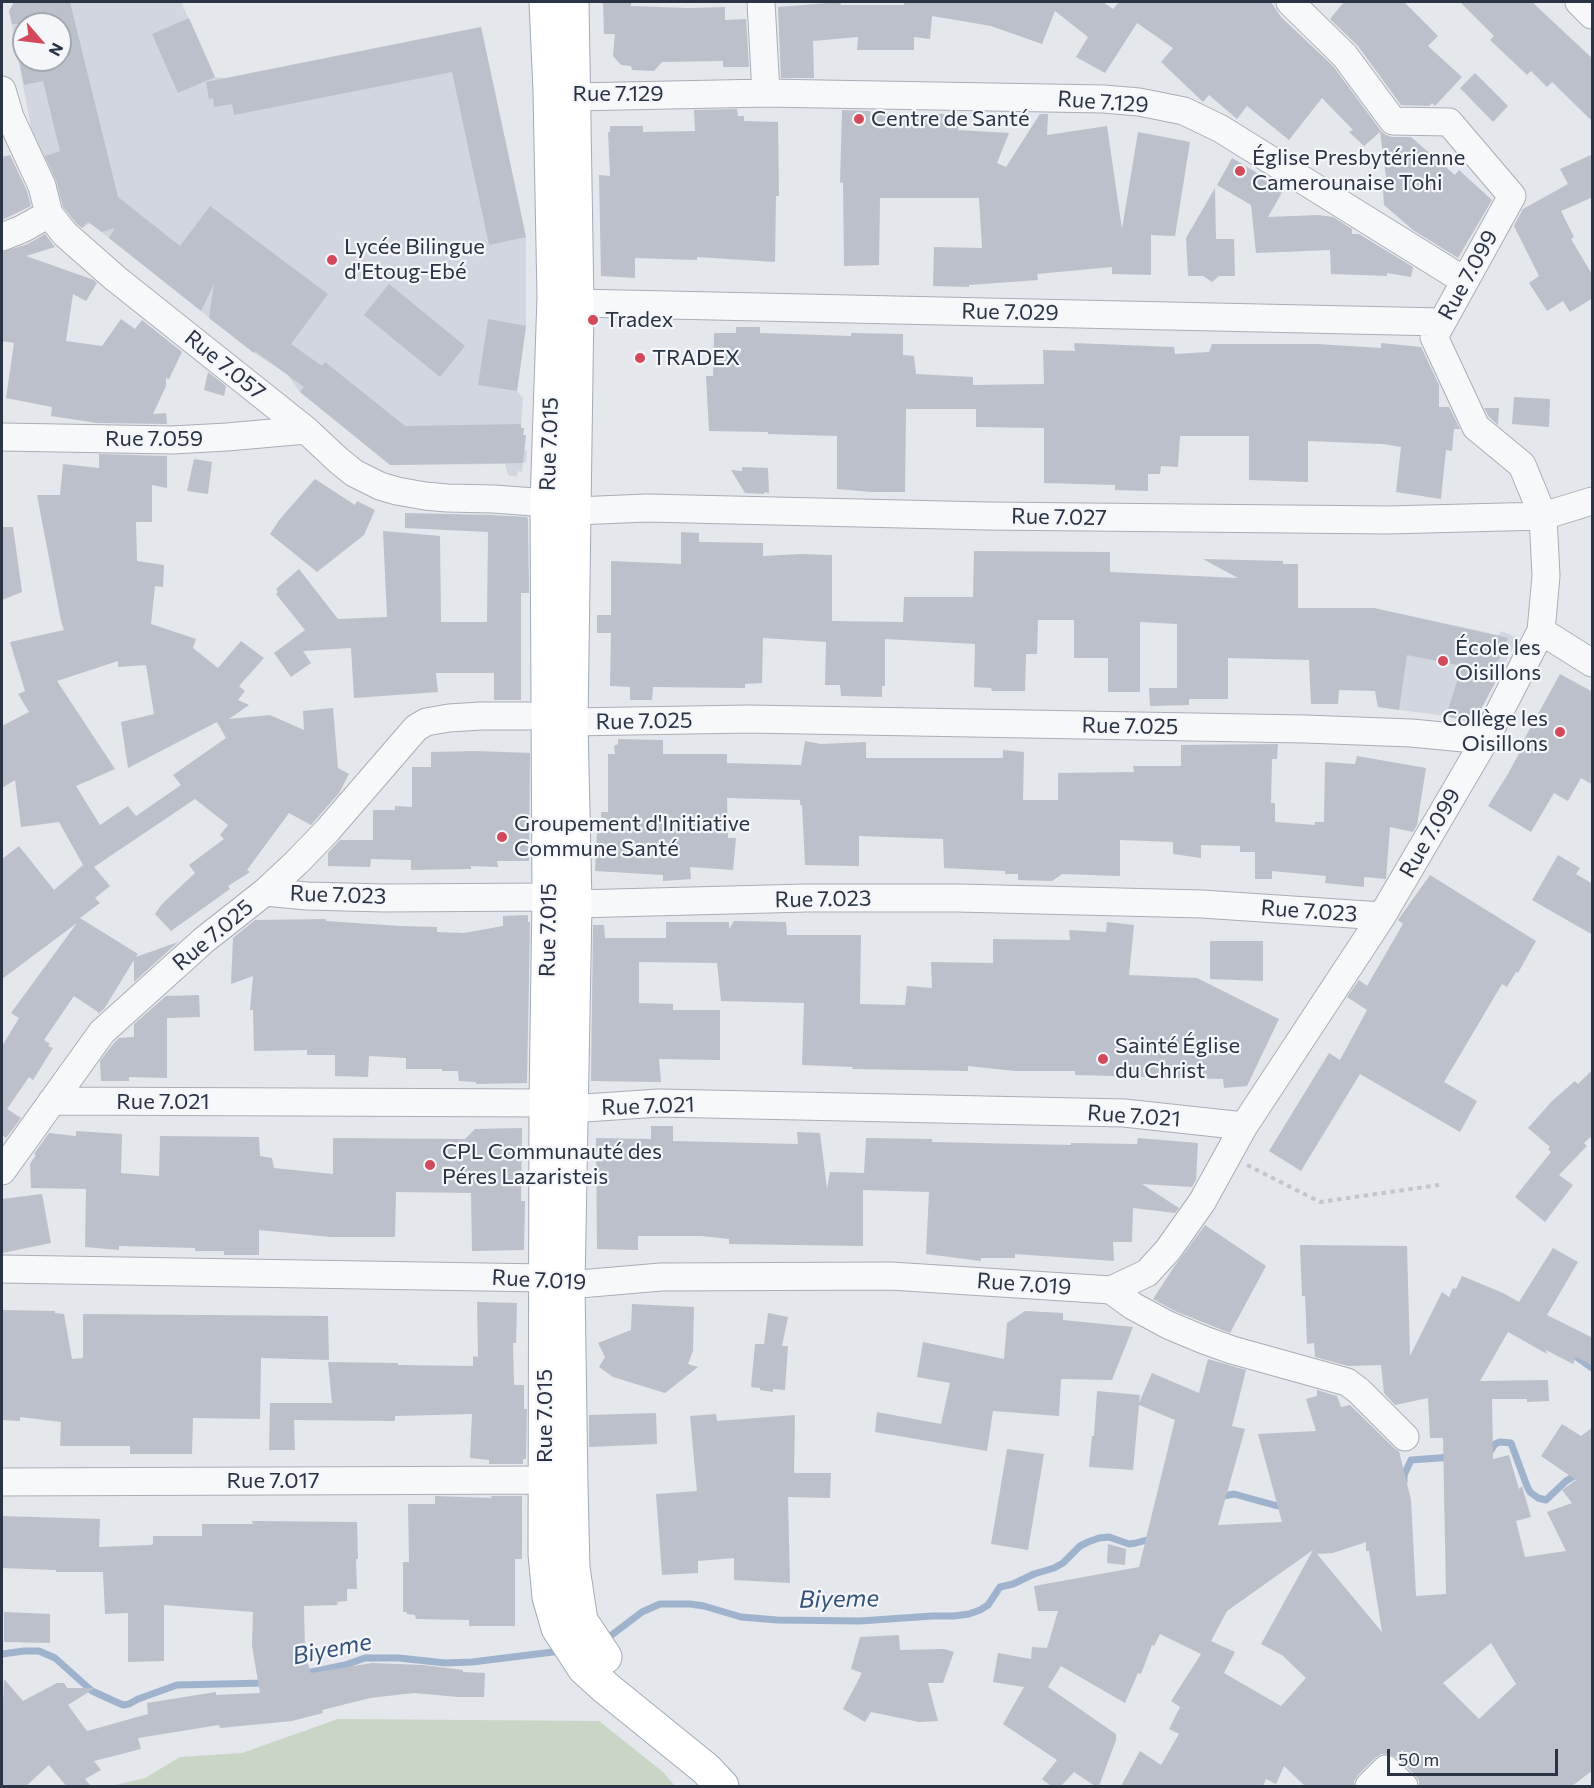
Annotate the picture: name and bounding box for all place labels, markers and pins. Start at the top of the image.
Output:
place label: Centre de Santé [871,106,1030,132]
marker: Centre de Santé [852,112,866,126]
place label: Église Presbytérienne Camerounaise Tohi [1252,145,1465,196]
marker: Église Presbytérienne Camerounaise Tohi [1233,164,1247,178]
place label: Lycée Bilingue d'Etoug-Ebé [344,234,485,286]
marker: Lycée Bilingue d'Etoug-Ebé [325,253,339,267]
place label: Tradex [605,307,673,333]
marker: Tradex [586,313,600,327]
place label: TRADEX [652,345,740,371]
marker: TRADEX [633,351,647,365]
place label: École les Oisillons [1455,635,1541,686]
marker: École les Oisillons [1436,654,1450,668]
place label: Collège les Oisillons [1442,706,1548,758]
marker: Collège les Oisillons [1553,725,1567,739]
place label: Groupement d'Initiative Commune Santé [514,811,750,862]
marker: Groupement d'Initiative Commune Santé [495,830,509,844]
place label: Sainté Église du Christ [1115,1033,1240,1084]
marker: Sainté Église du Christ [1096,1052,1110,1066]
place label: CPL Communauté des Péres Lazaristeis [442,1139,662,1190]
marker: CPL Communauté des Péres Lazaristeis [423,1158,437,1172]

